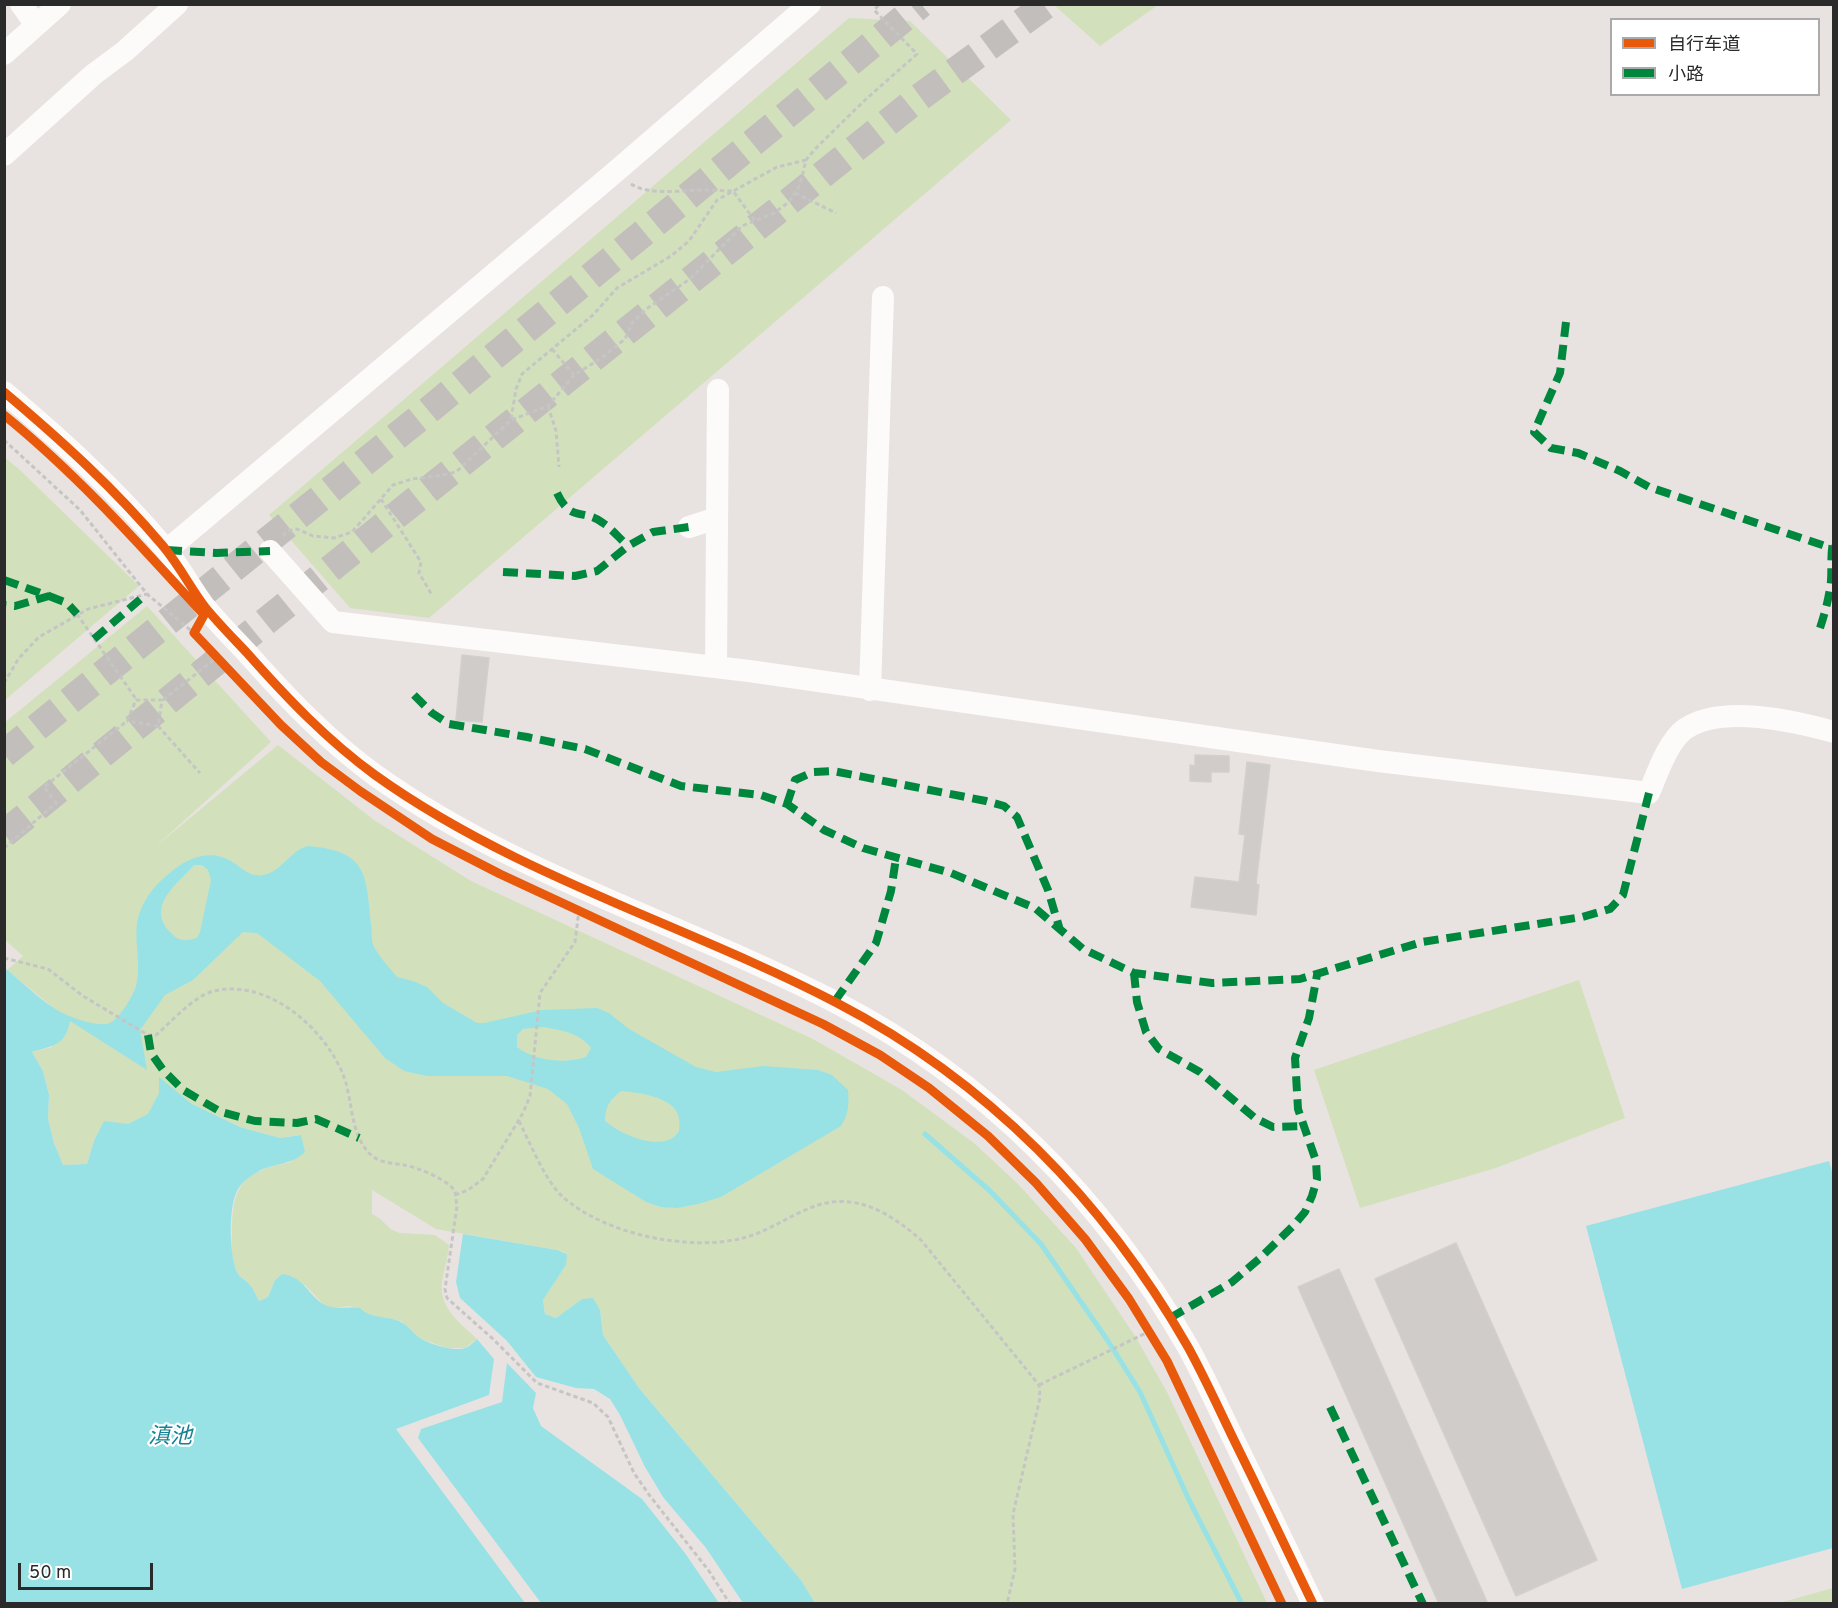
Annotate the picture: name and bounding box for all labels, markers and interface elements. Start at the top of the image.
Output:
legend [1610,18,1820,96]
text: 自行车道 [1668,34,1740,57]
text: 小路 [1668,64,1704,87]
water label: 滇池 [148,1426,192,1452]
scale bar [21,1551,156,1589]
text: 50 m [29,1562,71,1585]

